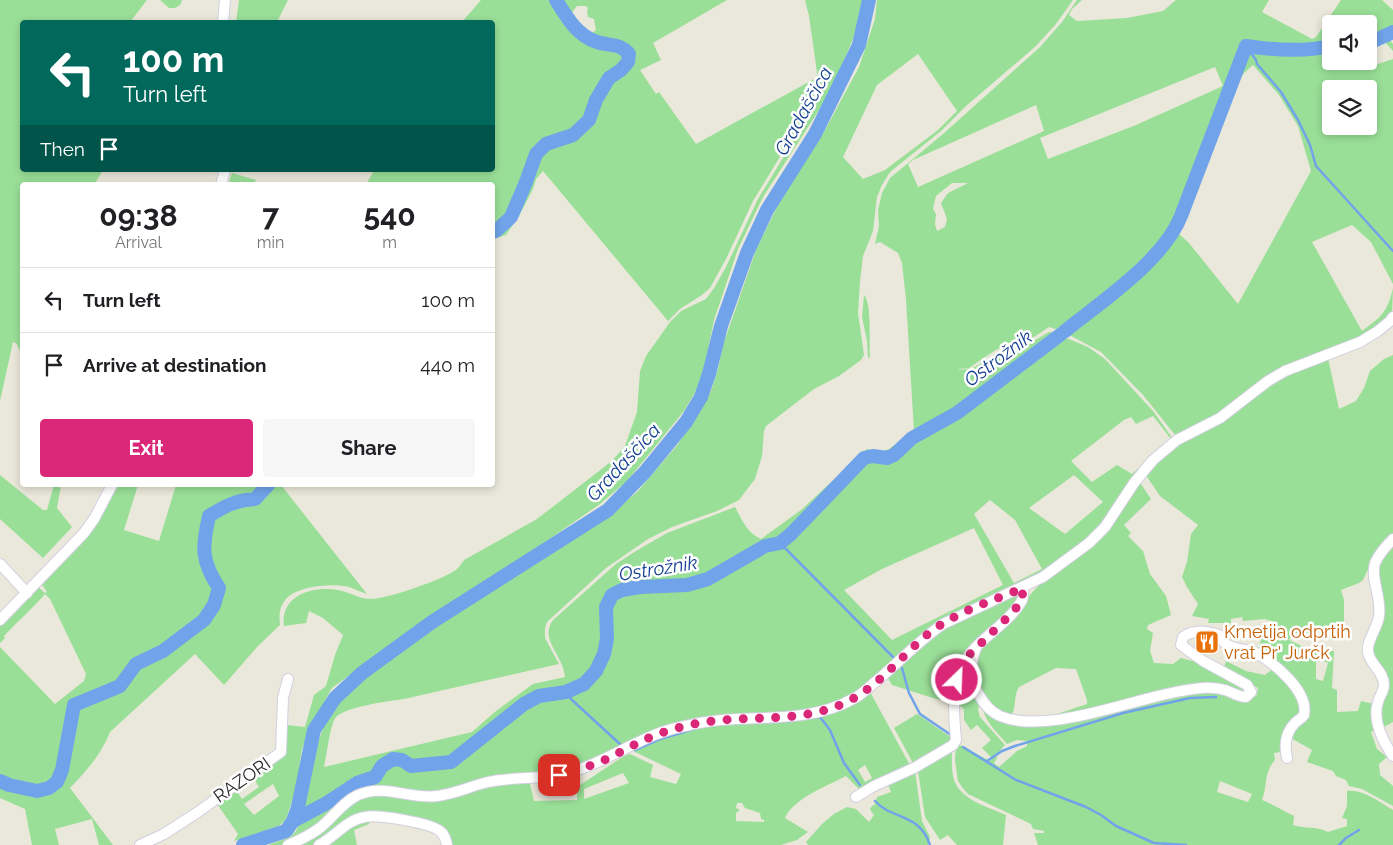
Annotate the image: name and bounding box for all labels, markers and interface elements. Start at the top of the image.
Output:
map controls [1322,15,1377,135]
button: sound [1322,15,1377,70]
text: 100 m [123,39,224,80]
icon: left [40,40,105,105]
water label: Gradaščica [770,63,836,159]
button: layers [1322,80,1377,135]
text: Turn left [123,81,207,107]
icon: arrive [95,135,123,163]
text: Then [40,138,85,160]
text: 09:38 [99,198,178,233]
text: 7 [262,198,279,233]
text: 540 [364,198,416,233]
text: Arrival [115,233,162,252]
text: min [257,233,284,252]
text: m [382,233,397,252]
icon: left [40,286,68,314]
text: Turn left [83,289,160,311]
text: 100 m [421,289,475,311]
water label: Ostrožnik [960,325,1036,391]
icon: arrive [40,351,68,379]
text: Arrive at destination [83,354,267,376]
text: 440 m [420,354,475,376]
button: Exit [40,419,253,477]
button: Share [263,419,475,477]
water label: Gradaščica [582,419,664,505]
water label: Ostrožnik [617,551,699,585]
place label: Kmetija odprtih vrat Pr' Jurčk [1224,621,1351,663]
restaurant icon: Kmetija odprtih vrat Pr' Jurčk [1194,629,1220,655]
position arrow [930,653,982,705]
street label: RAZORI [209,752,274,807]
pin [538,754,580,796]
icon: arrive [545,761,573,789]

